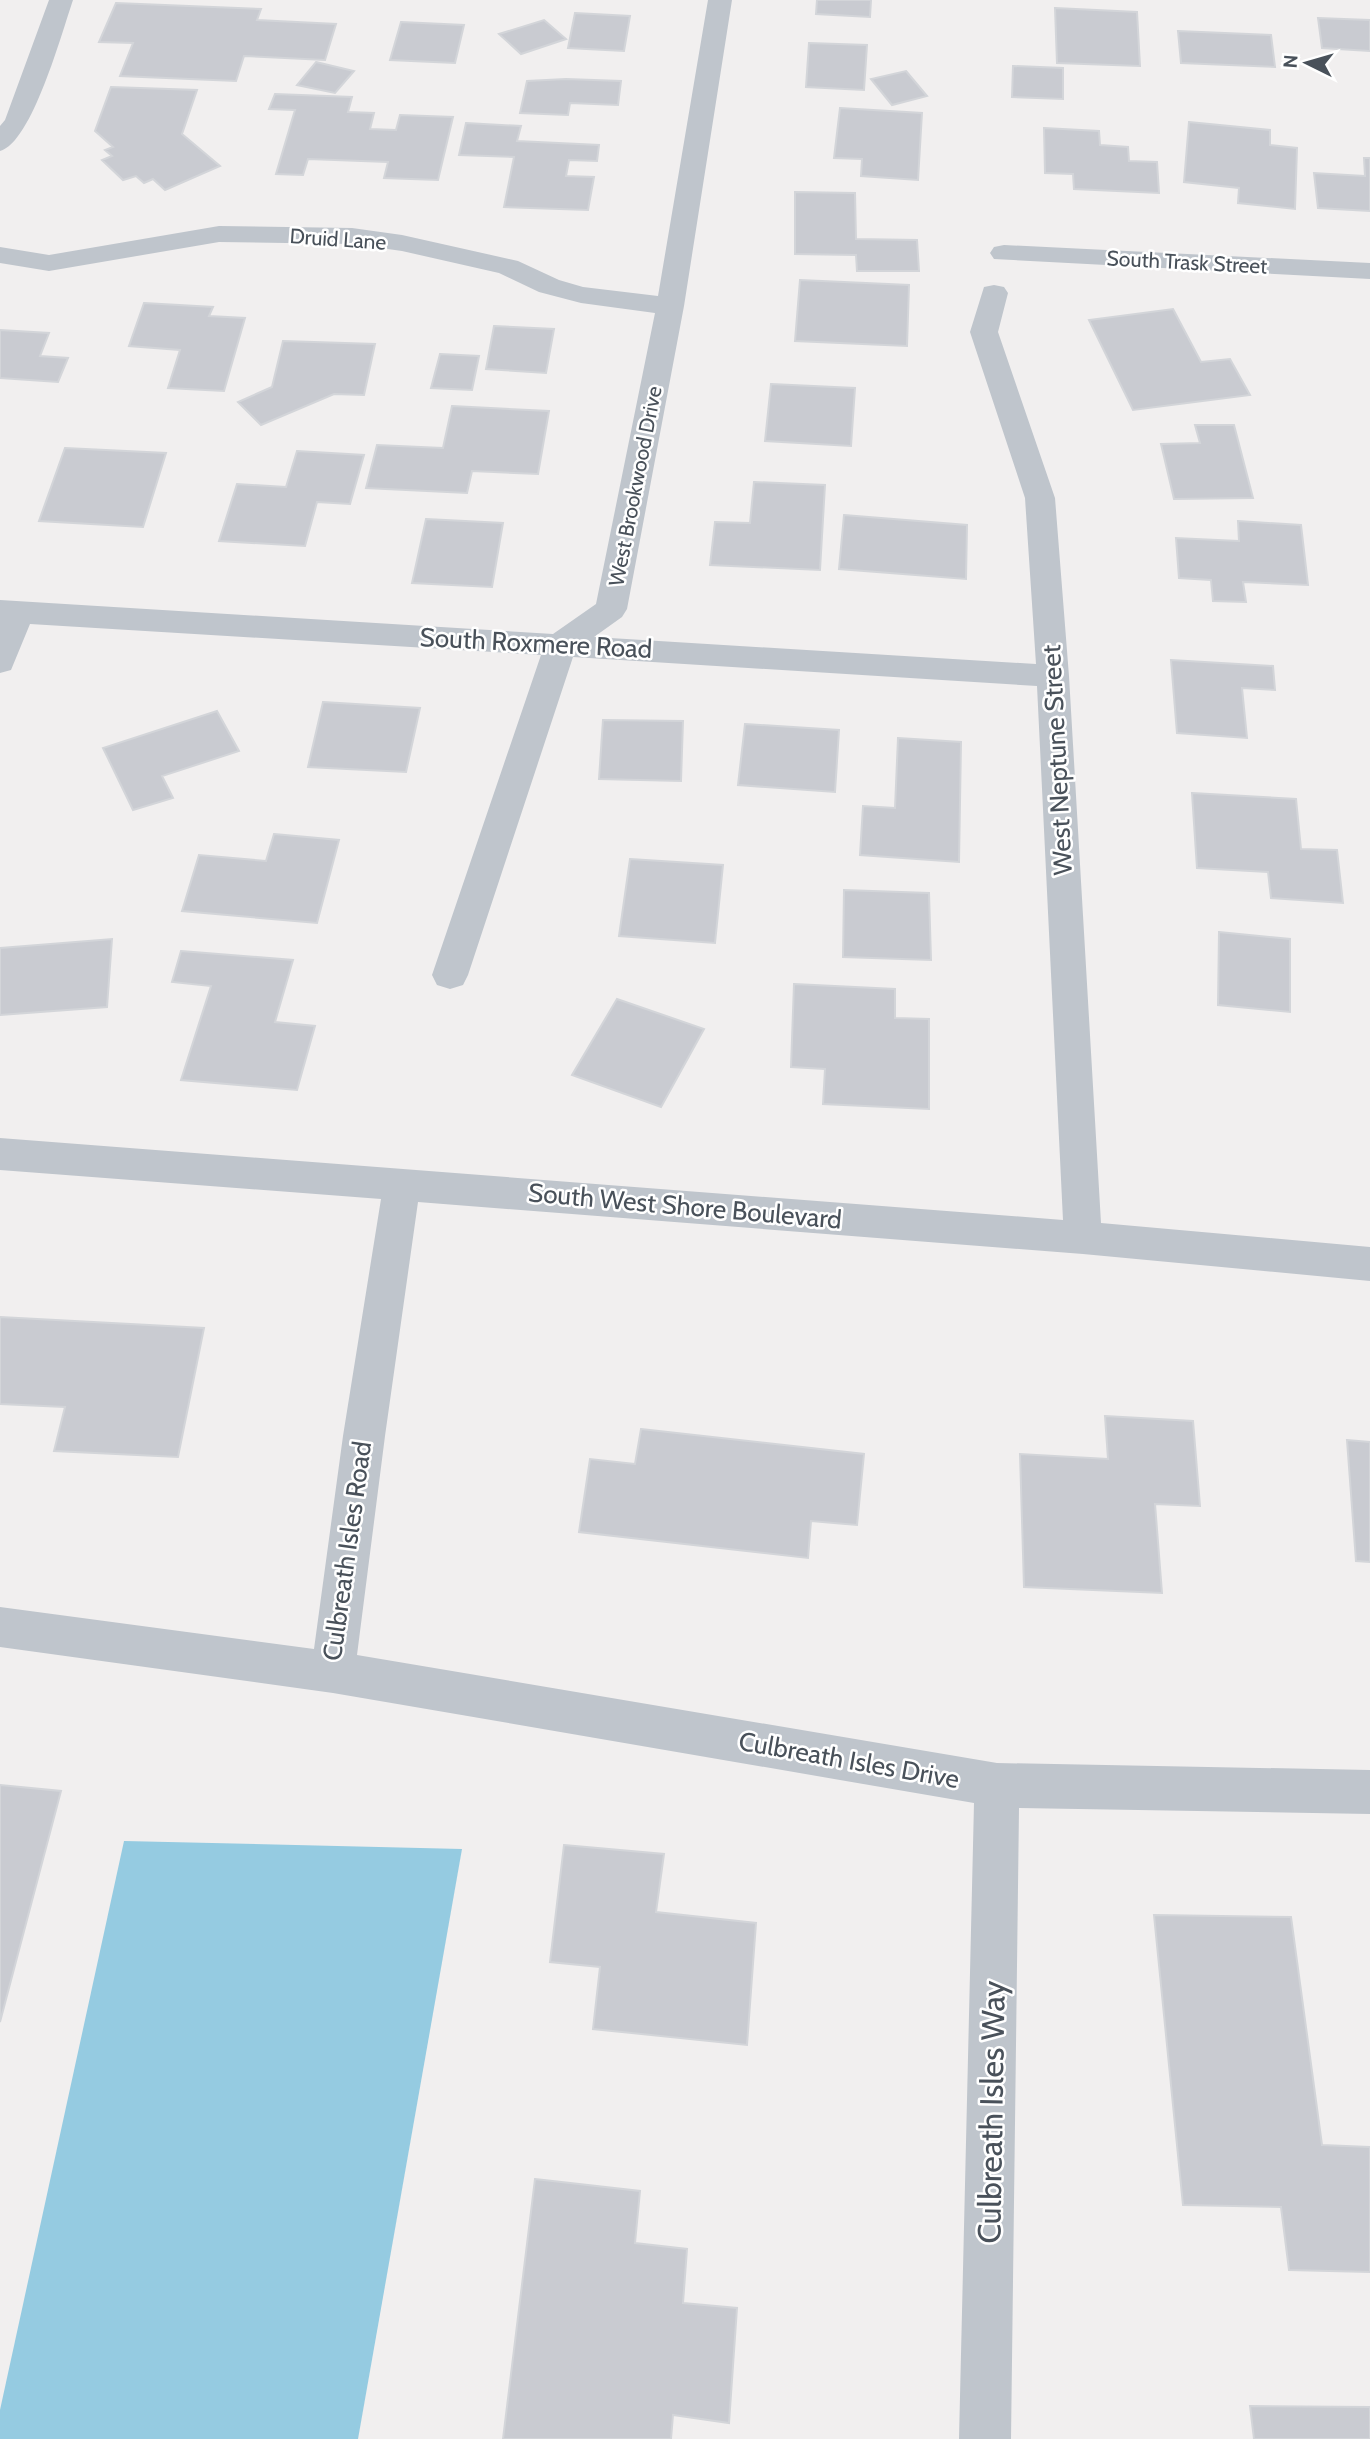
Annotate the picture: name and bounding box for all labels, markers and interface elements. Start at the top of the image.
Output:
north arrow [1272,28,1342,98]
text: N [1279,54,1303,69]
street label: Druid Lane [289,223,387,255]
street label: South Trask Street [1106,245,1268,279]
street label: West Brookwood Drive [603,384,667,588]
street label: South Roxmere Road [419,621,653,665]
street label: West Neptune Street [1035,644,1079,876]
street label: South West Shore Boulevard [527,1176,843,1236]
street label: Culbreath Isles Road [316,1439,378,1663]
street label: Culbreath Isles Drive [736,1725,962,1795]
street label: Culbreath Isles Way [969,1980,1013,2244]

